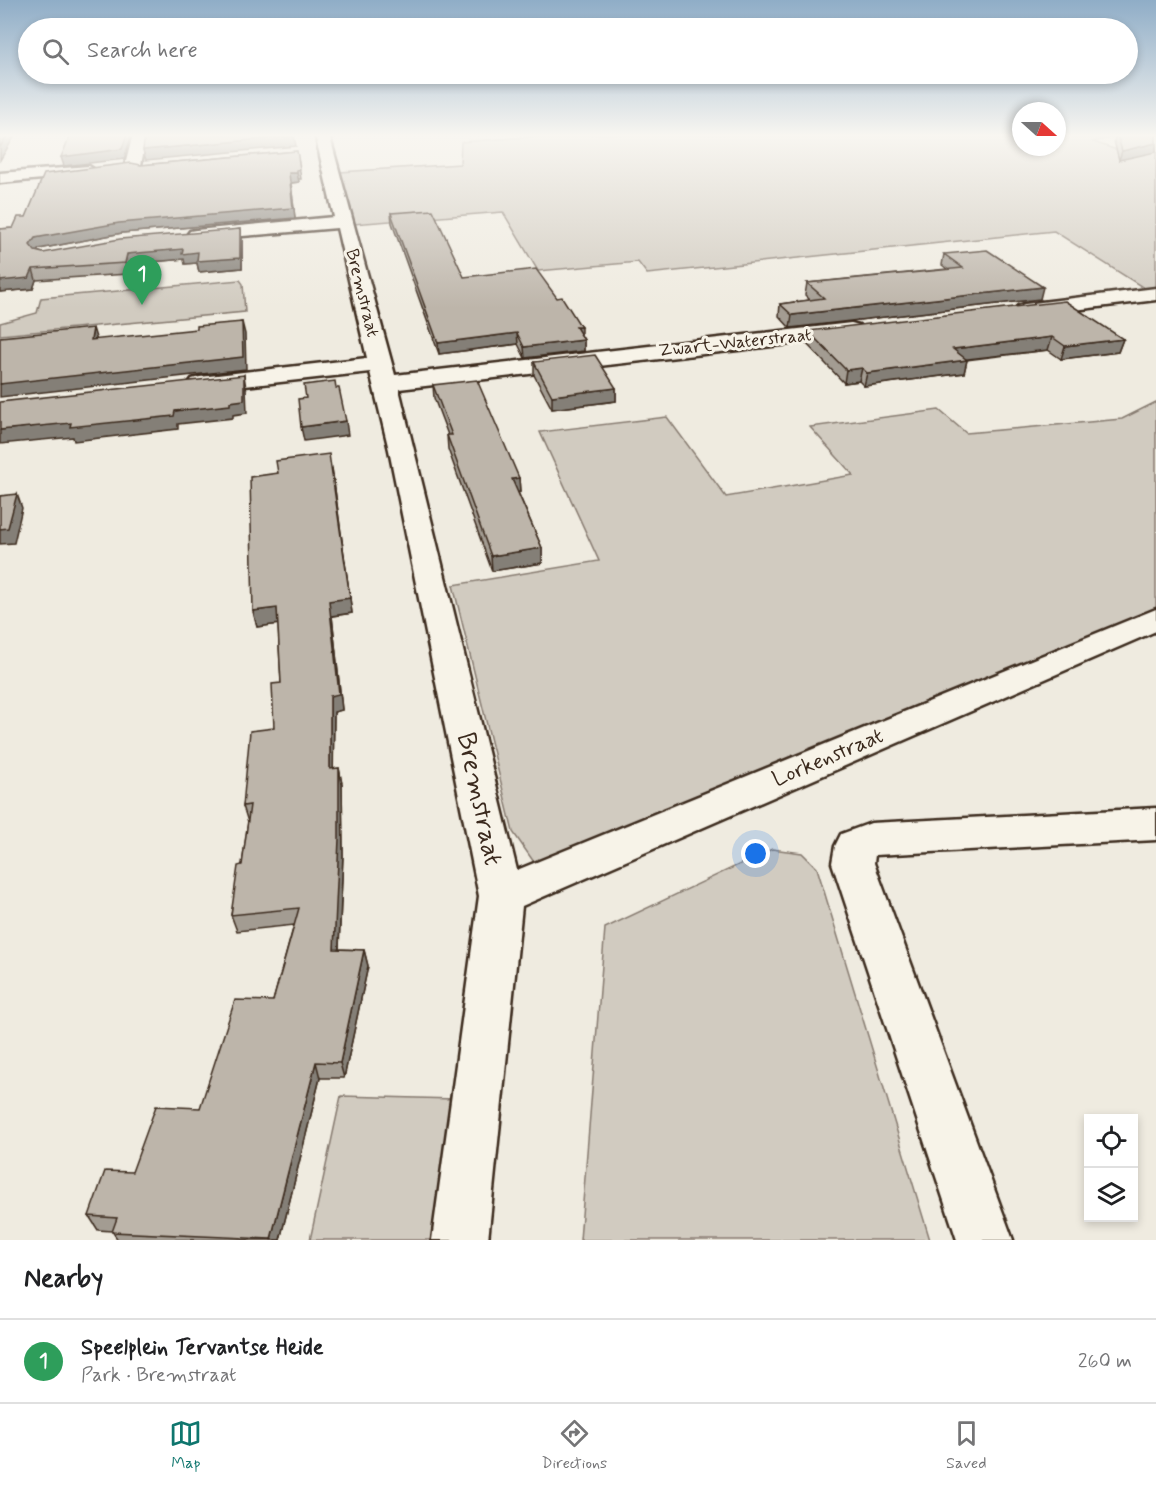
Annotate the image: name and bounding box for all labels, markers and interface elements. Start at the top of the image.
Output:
search box [18,18,1138,84]
icon: search [39,35,72,68]
text: Search here [87,37,198,65]
north arrow [1012,102,1066,156]
street label: Bremstraat [339,246,385,340]
pin: 1 [122,256,162,305]
street label: Zwart-Waterstraat [657,323,813,363]
street label: Lorkenstraat [768,722,888,794]
street label: Bremstraat [448,729,510,869]
your location [741,839,770,868]
map controls [1084,1114,1138,1222]
button: locate [1084,1114,1138,1168]
button: layers [1084,1168,1138,1222]
text: Nearby [24,1262,103,1296]
text: Speelplein Tervantse Heide [81,1334,324,1362]
text: 1 [39,1348,48,1375]
text: 260 m [1078,1348,1132,1375]
text: Park · Bremstraat [81,1362,236,1389]
tab: Map [169,1417,202,1474]
tab: Directions [541,1417,607,1474]
tab: Saved [946,1417,987,1474]

